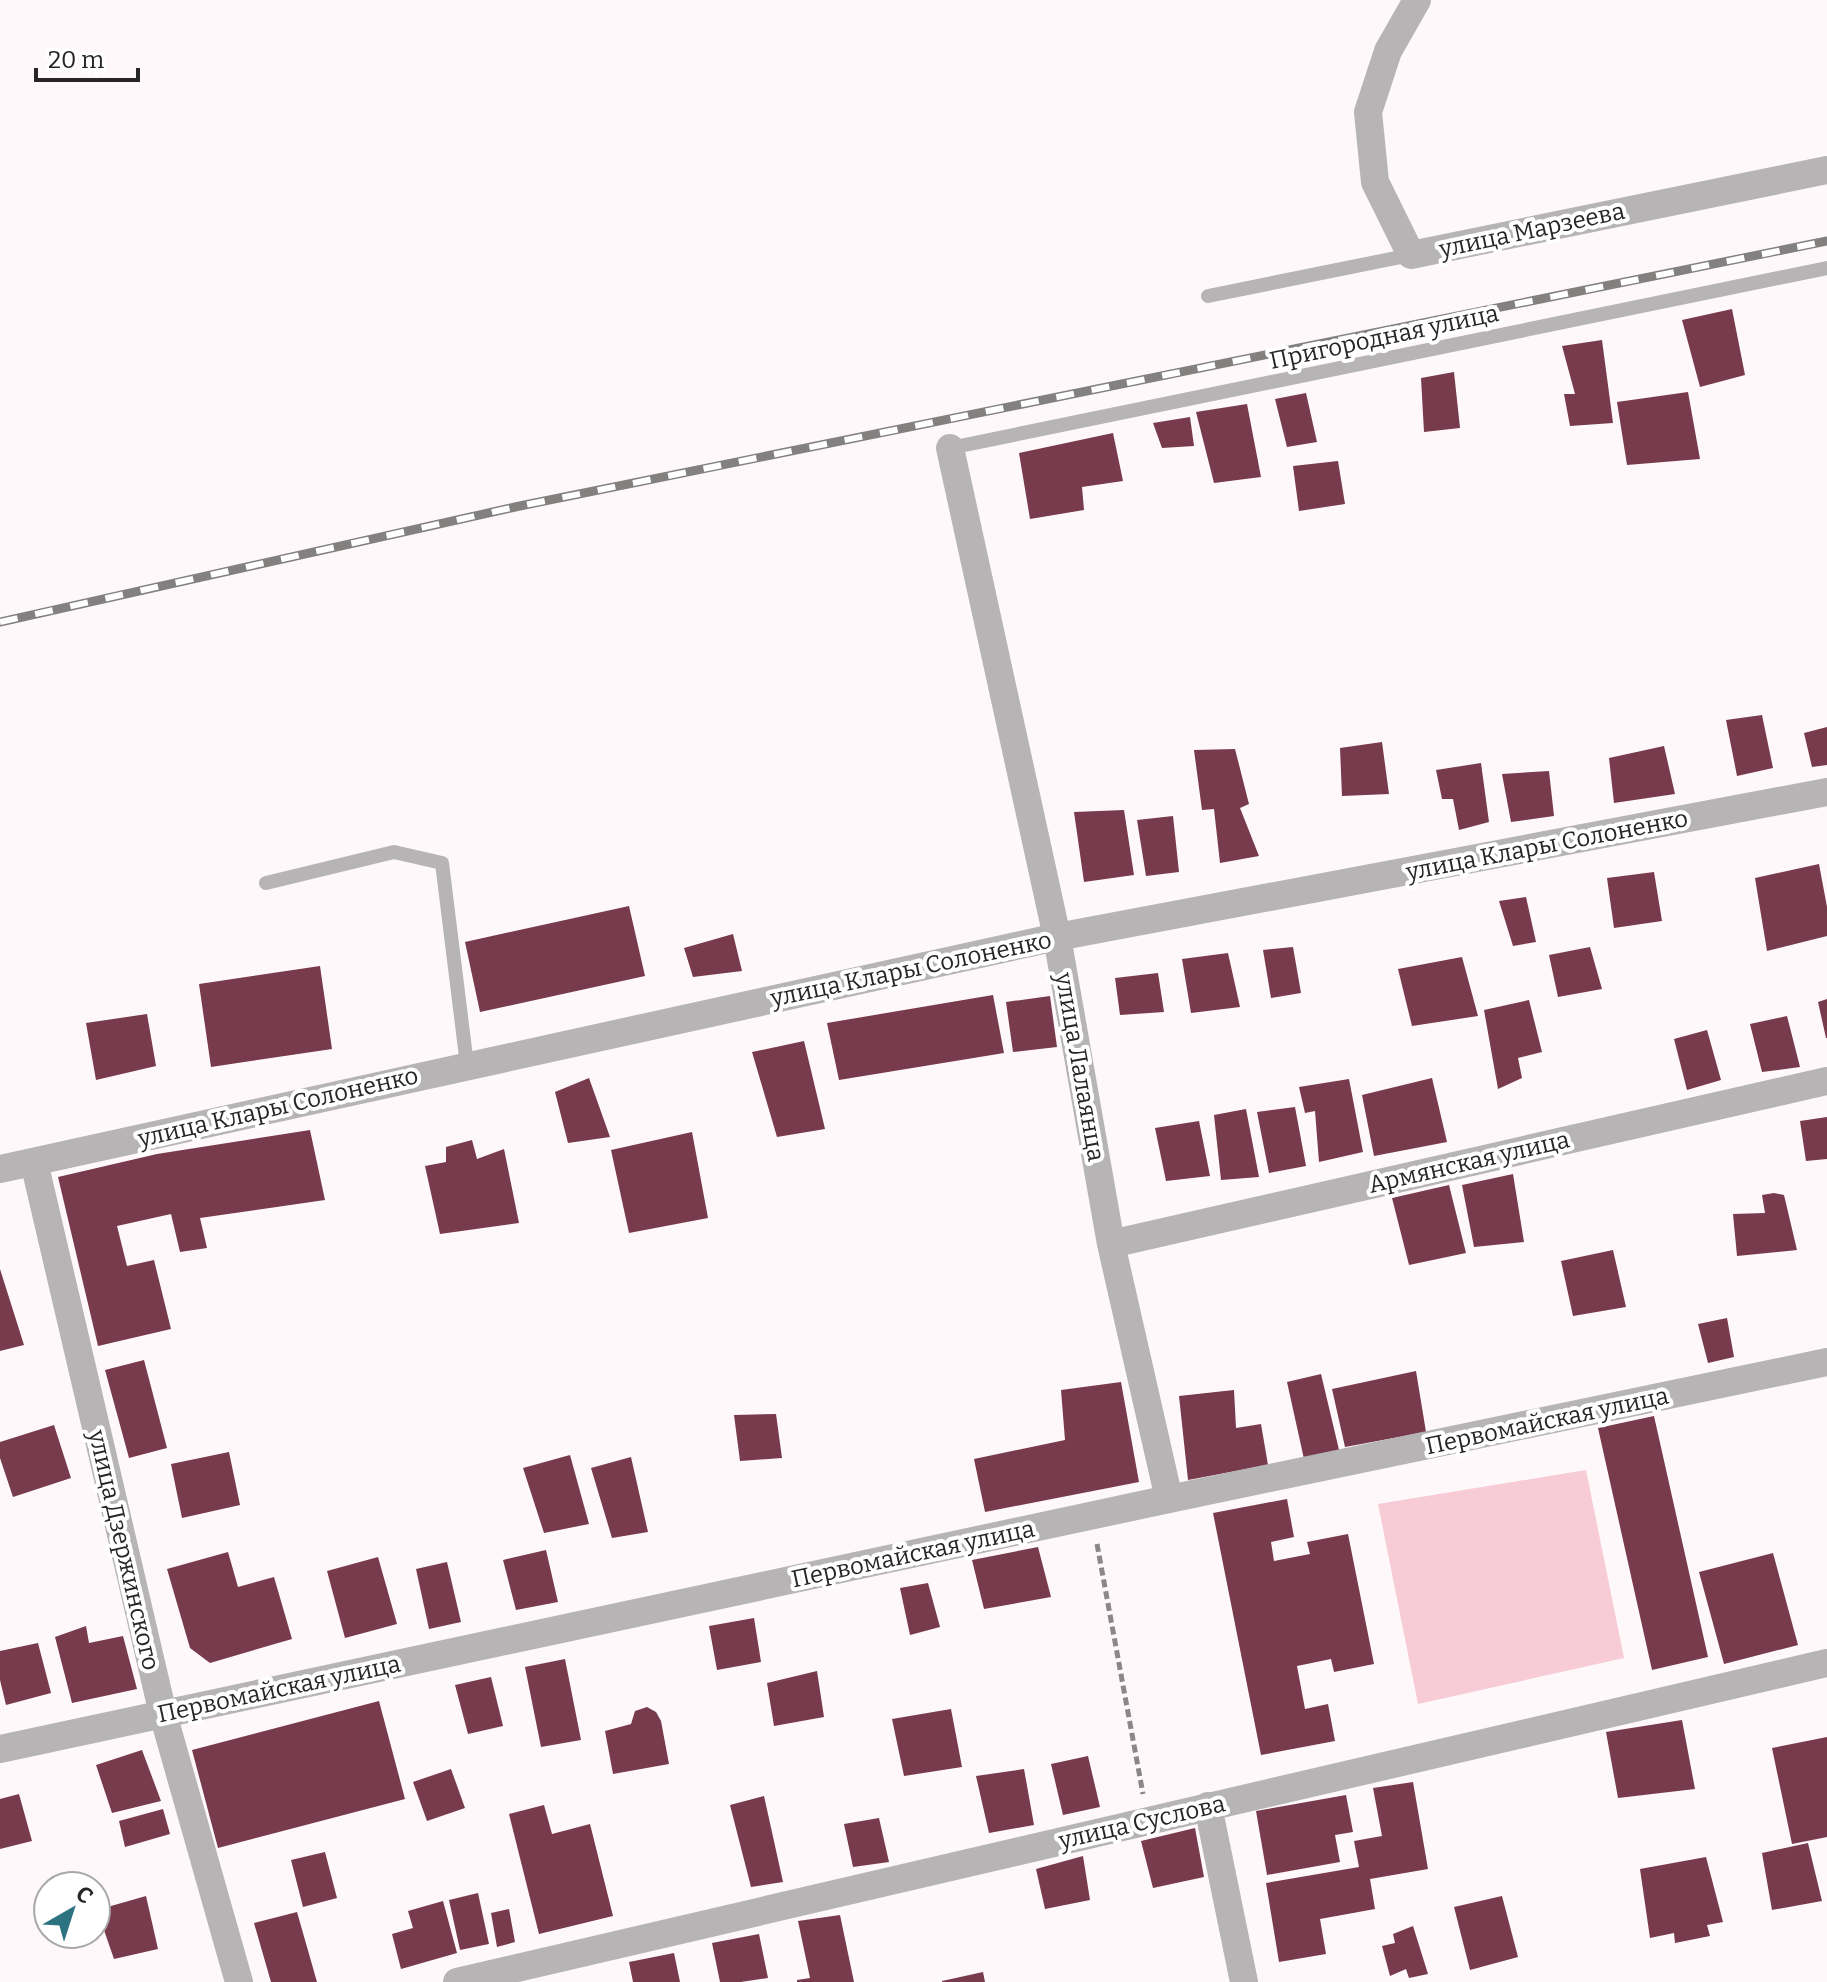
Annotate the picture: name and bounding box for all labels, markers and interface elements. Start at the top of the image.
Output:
scale bar [36,32,138,82]
text: 20 m [48,46,104,74]
street label: улица Марзеева [1436,197,1627,264]
street label: Пригородная улица [1267,299,1501,375]
street label: улица Клары Солоненко [1403,804,1690,886]
street label: улица Клары Солоненко [767,926,1054,1013]
street label: улица Лалаянца [1049,969,1110,1164]
street label: улица Клары Солоненко [134,1061,421,1153]
street label: Армянская улица [1366,1125,1572,1199]
street label: Первомайская улица [1423,1382,1671,1460]
street label: улица Дзержинского [83,1426,165,1673]
street label: Первомайская улица [789,1515,1037,1593]
street label: Первомайская улица [155,1650,403,1728]
street label: улица Суслова [1055,1789,1228,1855]
north arrow [32,1870,112,1950]
text: С [70,1880,98,1910]

